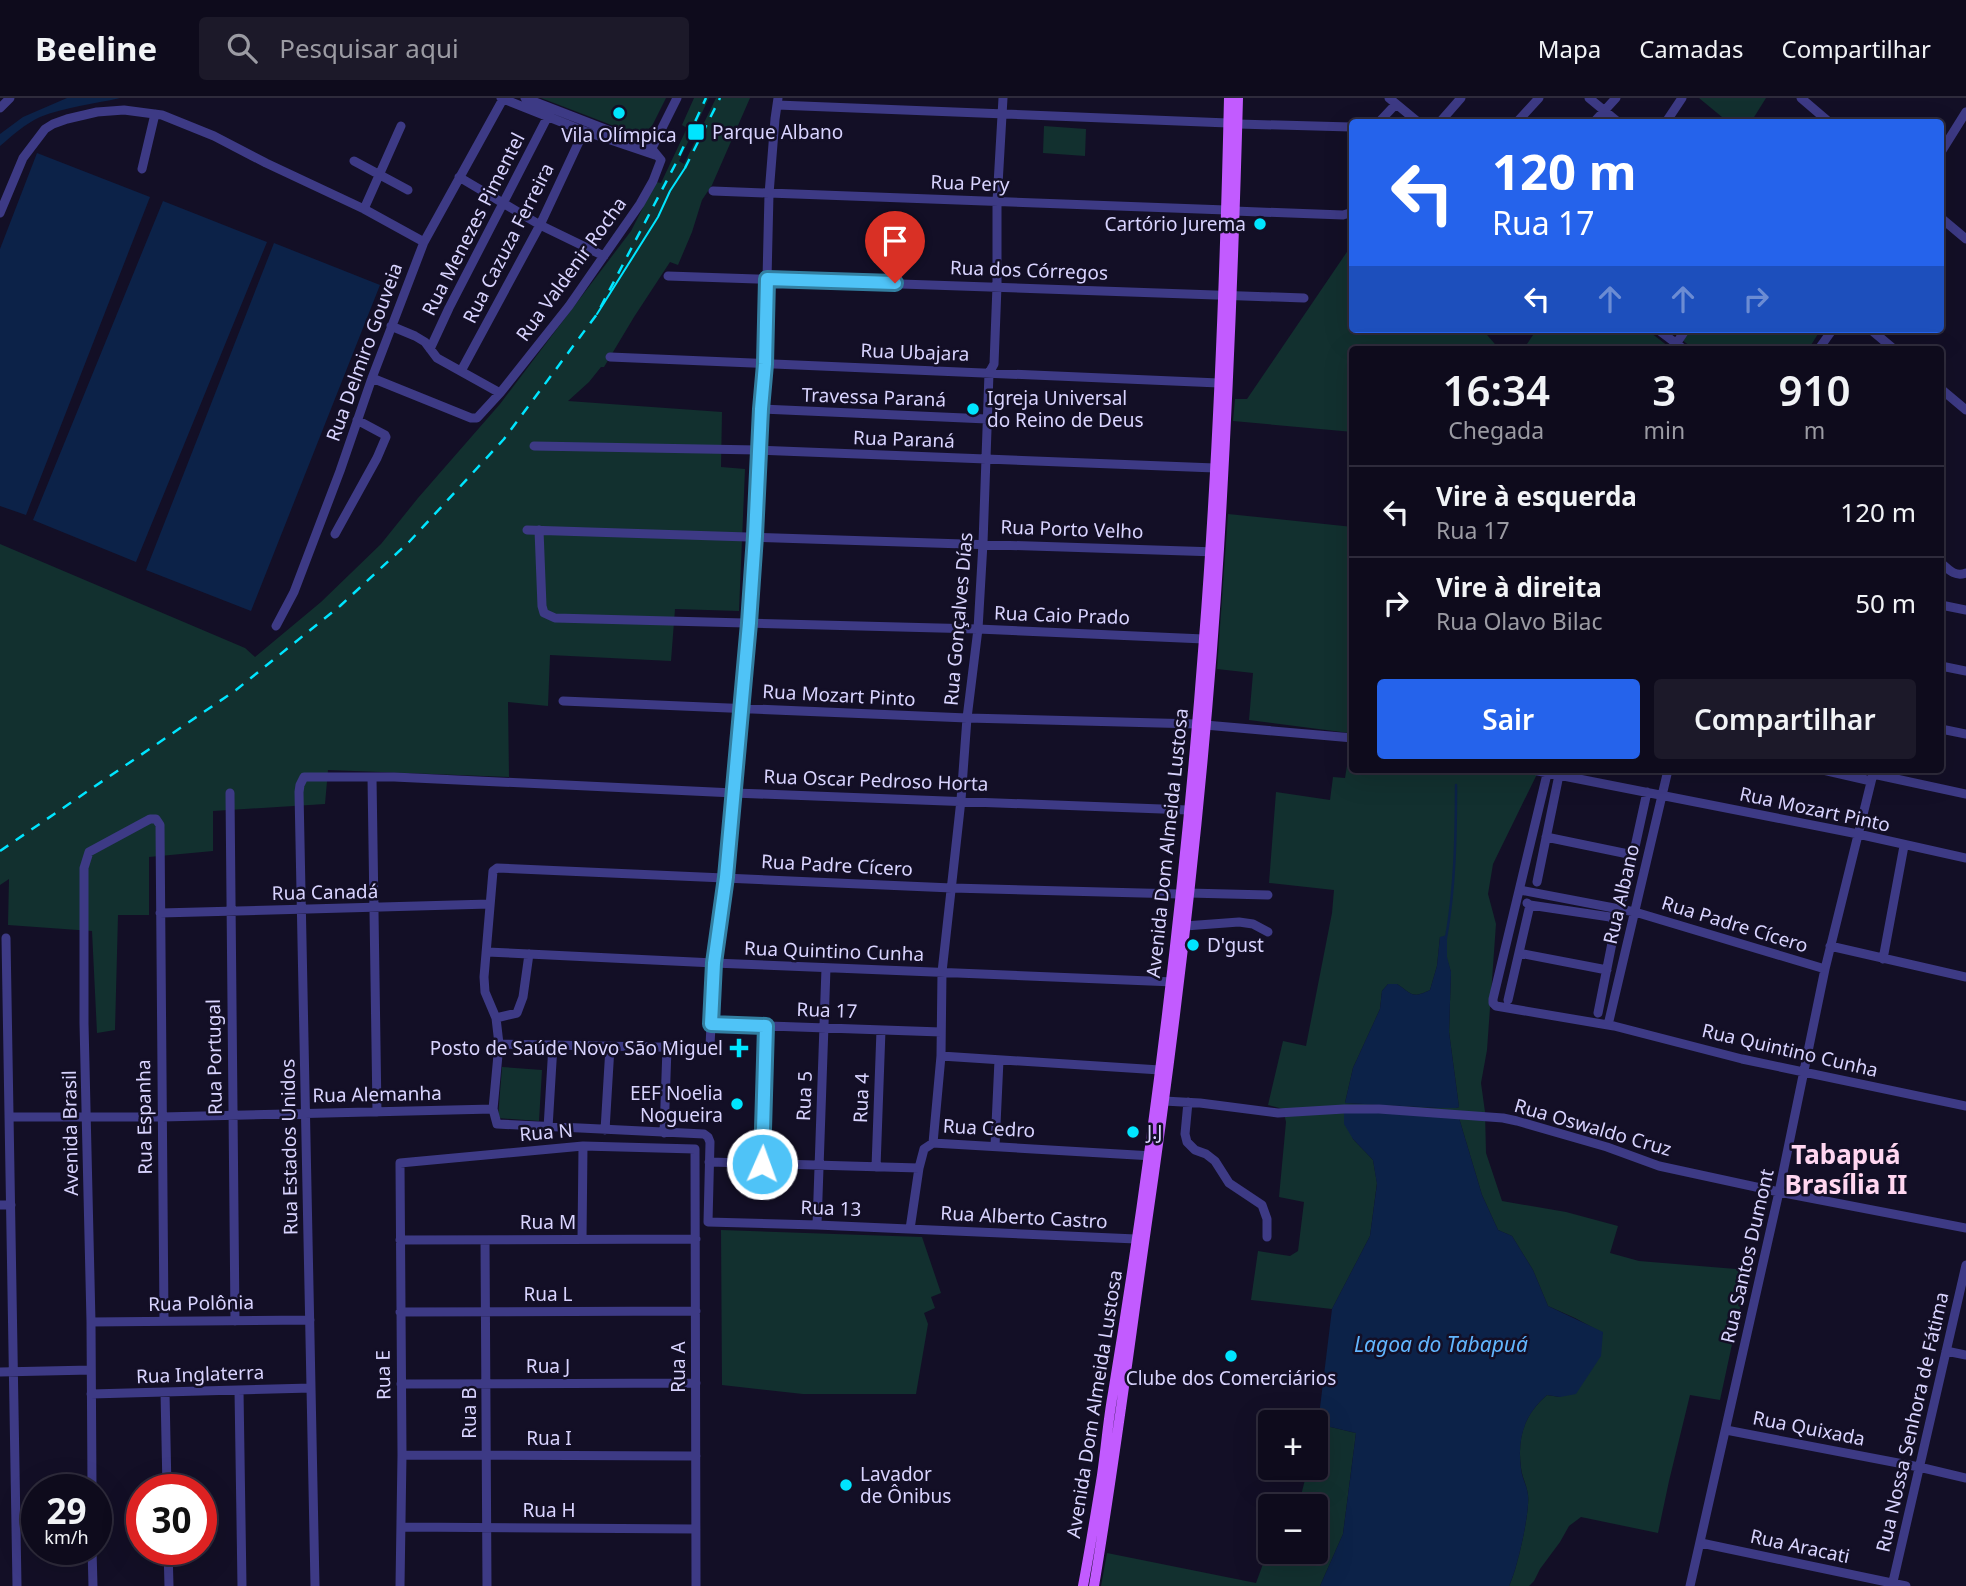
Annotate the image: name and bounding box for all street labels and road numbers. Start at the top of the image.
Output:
street label: Rua Menezes Pimentel [416,128,530,320]
street label: Rua Cazuza Ferreira [456,158,560,328]
street label: Rua Pery [930,169,1010,197]
street label: Rua Valdenir Rocha [510,192,632,346]
street label: Rua dos Córregos [949,254,1109,286]
street label: Rua Delmiro Gouveia [320,259,408,445]
street label: Rua Ubajara [860,337,970,367]
street label: Travessa Paraná [801,381,947,413]
street label: Rua Paraná [853,424,955,454]
street label: Rua Porto Velho [1000,514,1144,544]
street label: Rua Gonçalves Días [937,531,979,707]
street label: Rua Caio Prado [994,600,1130,630]
street label: Rua Mozart Pinto [762,678,916,712]
street label: Avenida Dom Almeida Lustosa [1140,707,1194,979]
street label: Rua Oscar Pedroso Horta [763,763,989,797]
street label: Rua Mozart Pinto [1737,780,1893,838]
street label: Rua Albano [1597,841,1645,947]
street label: Rua Padre Cícero [761,848,913,882]
street label: Rua Canadá [271,878,379,906]
street label: Rua Padre Cícero [1659,889,1811,959]
street label: Rua Quintino Cunha [743,935,925,967]
street label: Rua 17 [796,996,858,1024]
street label: Rua Portugal [200,999,228,1115]
street label: Rua Quintino Cunha [1699,1017,1881,1083]
street label: Rua Espanha [130,1059,158,1175]
street label: Rua Estados Unidos [274,1059,304,1235]
street label: Avenida Brasil [56,1070,84,1196]
street label: Rua 5 [790,1071,818,1121]
street label: Rua 4 [847,1072,875,1123]
street label: Rua Alemanha [312,1080,442,1108]
street label: Rua Oswaldo Cruz [1511,1092,1675,1162]
street label: Rua Cedro [942,1113,1036,1143]
street label: Rua N [518,1117,574,1147]
street label: Rua Santos Dumont [1714,1166,1780,1346]
street label: Rua 13 [800,1194,862,1222]
street label: Rua Alberto Castro [940,1200,1108,1234]
street label: Rua M [520,1209,576,1235]
street label: Avenida Dom Almeida Lustosa [1060,1268,1128,1540]
street label: Rua L [523,1281,573,1307]
street label: Rua Polônia [148,1289,254,1317]
street label: Rua Nossa Senhora de Fátima [1869,1289,1955,1555]
street label: Rua A [665,1340,691,1393]
street label: Rua E [370,1350,396,1400]
street label: Rua J [526,1353,570,1379]
street label: Rua Inglaterra [136,1359,264,1389]
street label: Rua B [456,1387,482,1439]
street label: Rua Quixada [1751,1404,1867,1452]
street label: Rua I [526,1425,572,1451]
street label: Rua H [522,1497,576,1523]
street label: Rua Aracati [1748,1523,1852,1569]

